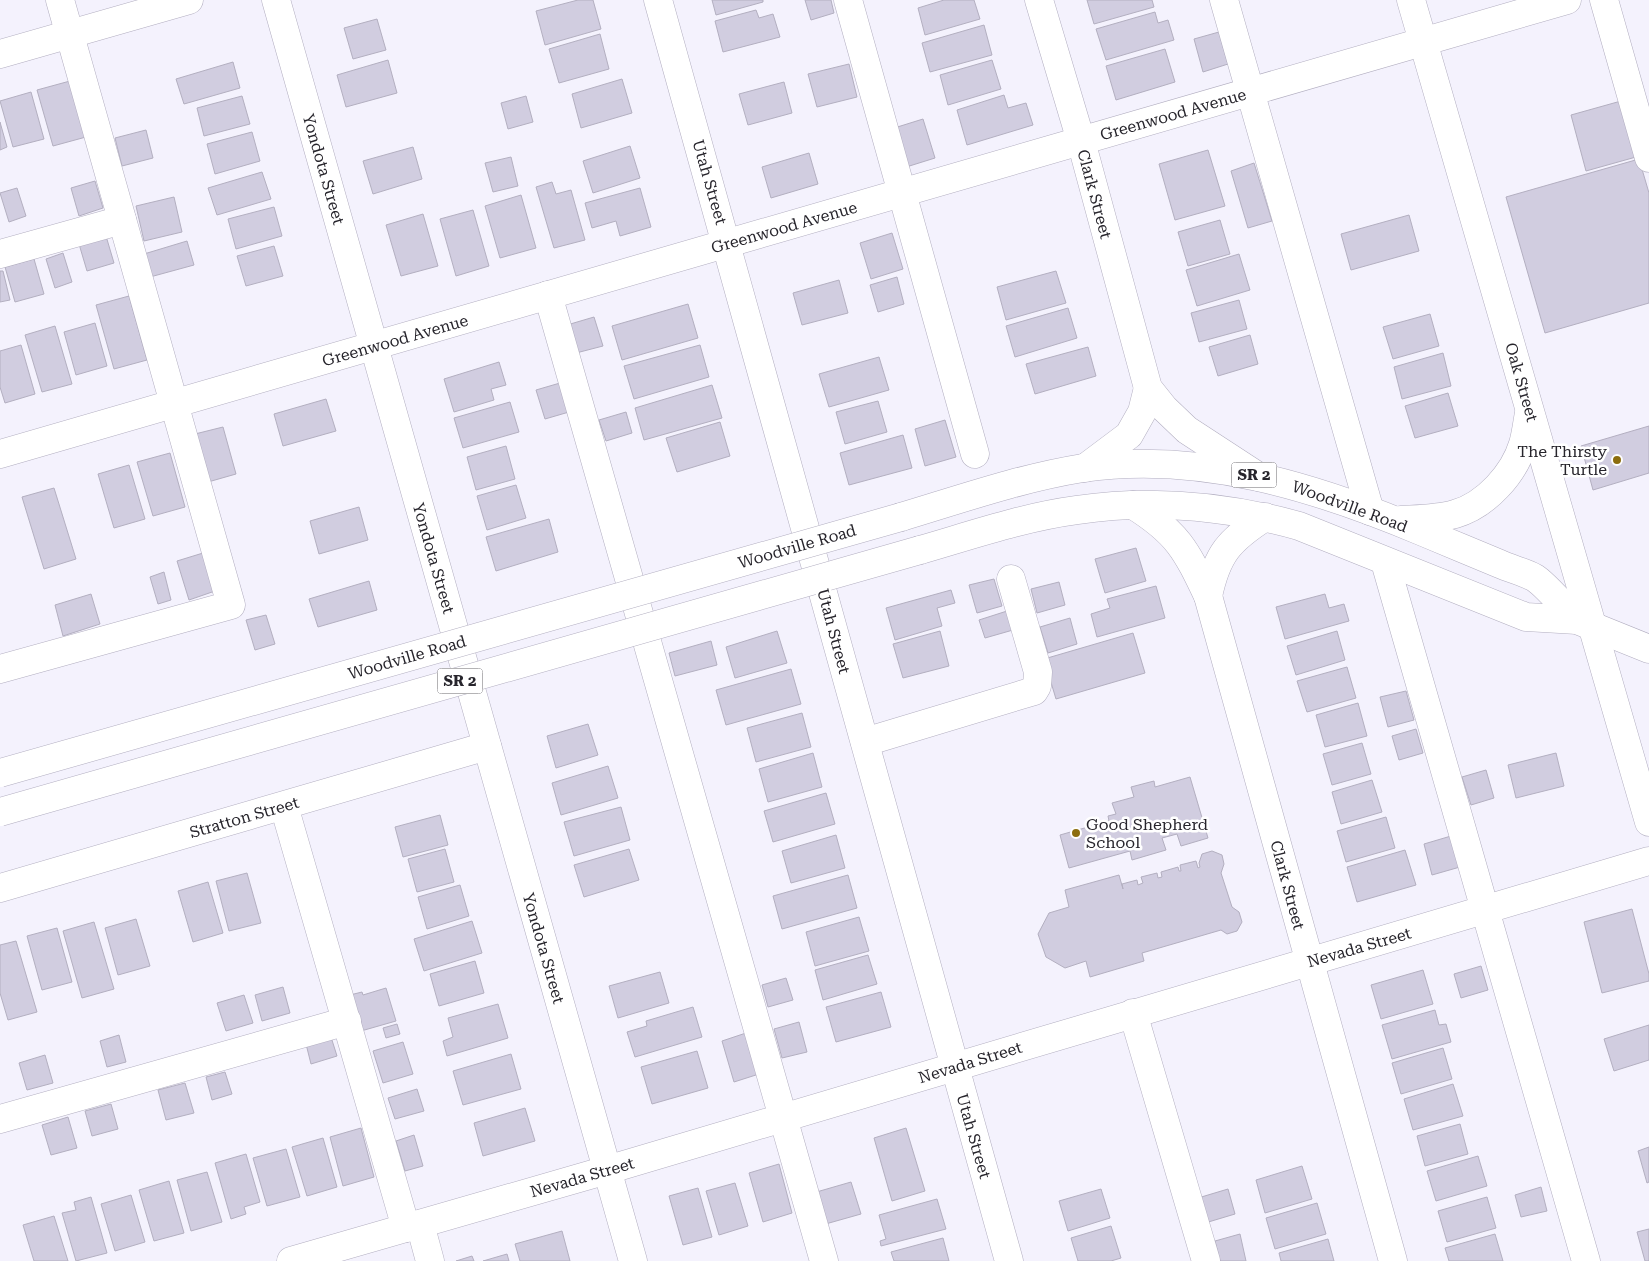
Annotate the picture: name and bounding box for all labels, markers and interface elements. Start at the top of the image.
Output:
street label: Greenwood Avenue [1098,84,1249,144]
street label: Yondota Street [299,112,348,227]
street label: Utah Street [688,137,731,227]
street label: Clark Street [1073,147,1116,241]
street label: Greenwood Avenue [709,197,860,257]
street label: Greenwood Avenue [320,310,471,370]
street label: Oak Street [1501,340,1542,424]
place label: The Thirsty Turtle [1517,442,1608,479]
marker: The Thirsty Turtle [1611,454,1623,466]
road number: SR 2 [1232,462,1276,488]
street label: Woodville Road [1289,477,1410,536]
street label: Yondota Street [409,501,458,616]
street label: Woodville Road [736,521,858,572]
street label: Utah Street [813,586,854,676]
street label: Woodville Road [346,632,468,683]
road number: SR 2 [438,668,482,694]
street label: Stratton Street [187,793,301,842]
place label: Good Shepherd School [1086,815,1208,852]
marker: Good Shepherd School [1070,827,1082,839]
street label: Clark Street [1266,838,1309,932]
street label: Yondota Street [519,891,568,1006]
street label: Nevada Street [1305,924,1413,971]
street label: Nevada Street [916,1038,1024,1087]
street label: Utah Street [952,1091,995,1181]
street label: Nevada Street [528,1154,636,1201]

